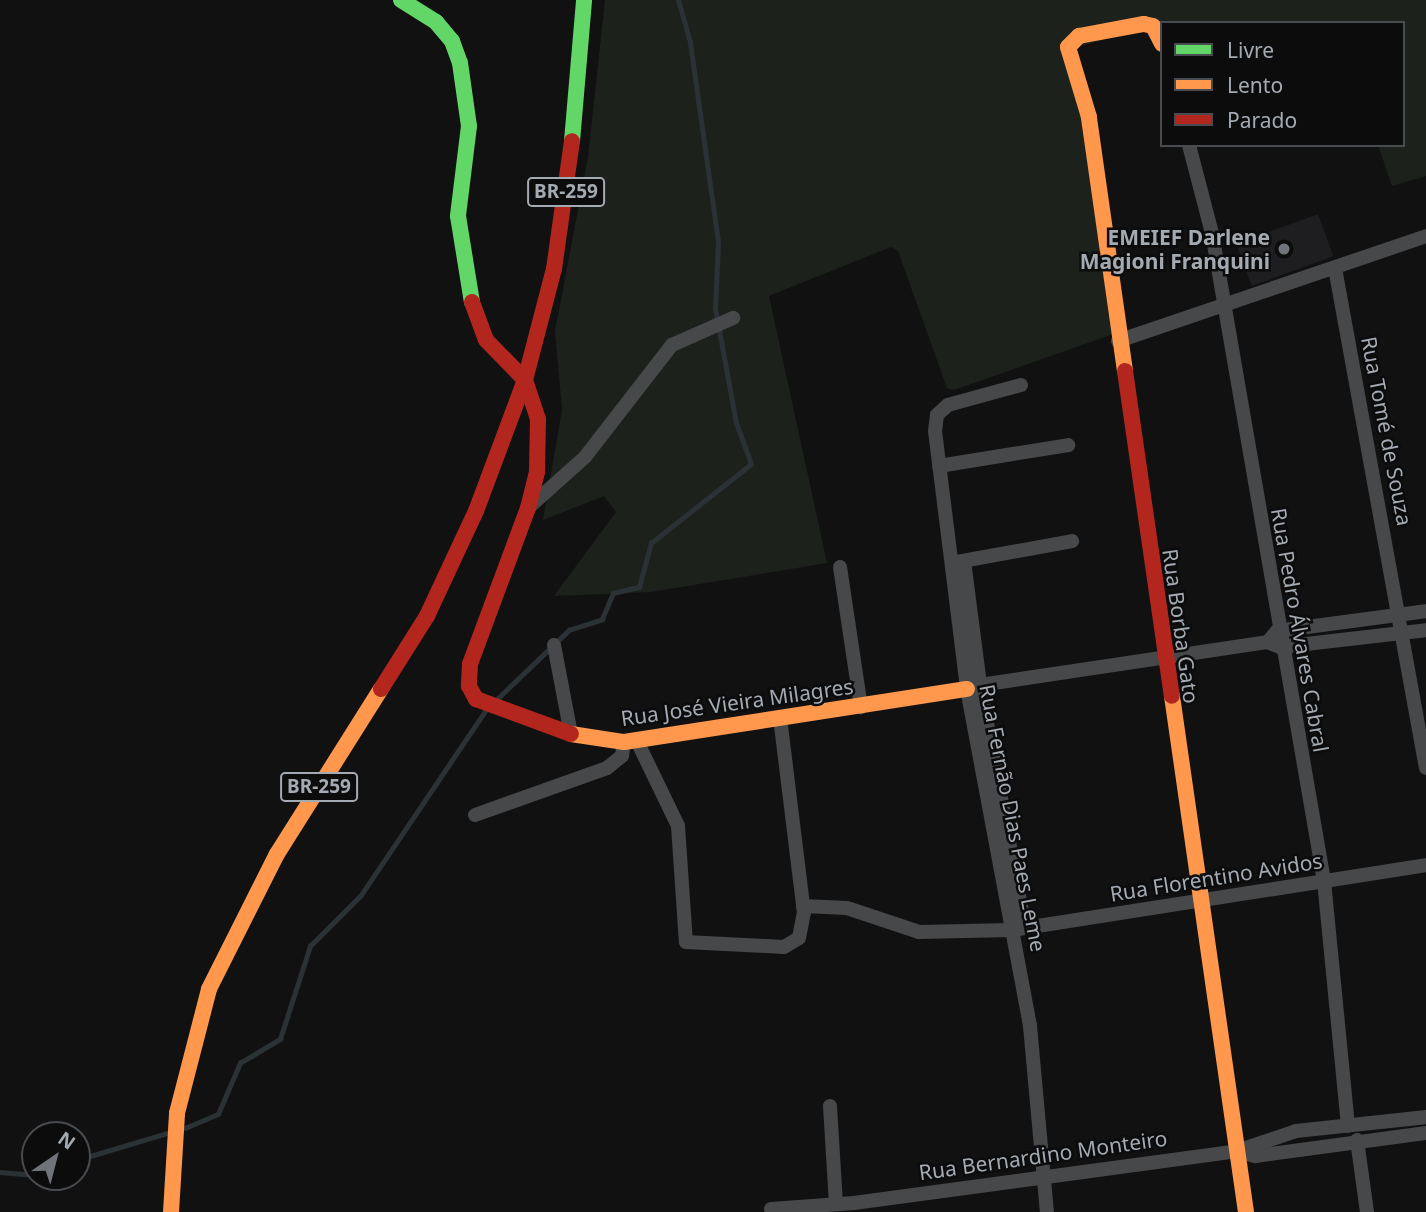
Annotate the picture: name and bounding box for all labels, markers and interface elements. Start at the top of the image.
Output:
legend [1160,21,1405,147]
text: Livre [1227,36,1274,64]
text: Lento [1227,71,1283,99]
text: Parado [1227,106,1297,134]
road number: BR-259 [526,176,606,208]
place label: EMEIEF Darlene Magioni Franquini [1080,224,1270,274]
marker: EMEIEF Darlene Magioni Franquini [1276,241,1292,257]
street label: Rua Tomé de Souza [1356,334,1418,528]
street label: Rua Pedro Álvares Cabral [1266,506,1334,754]
street label: Rua Borba Gato [1158,547,1204,705]
street label: Rua José Vieira Milagres [619,673,855,731]
street label: Rua Fernão Dias Paes Leme [975,682,1051,954]
road number: BR-259 [279,772,359,802]
street label: Rua Florentino Avidos [1108,848,1324,906]
north arrow [21,1121,91,1191]
text: N [53,1125,81,1156]
street label: Rua Bernardino Monteiro [917,1125,1169,1185]

